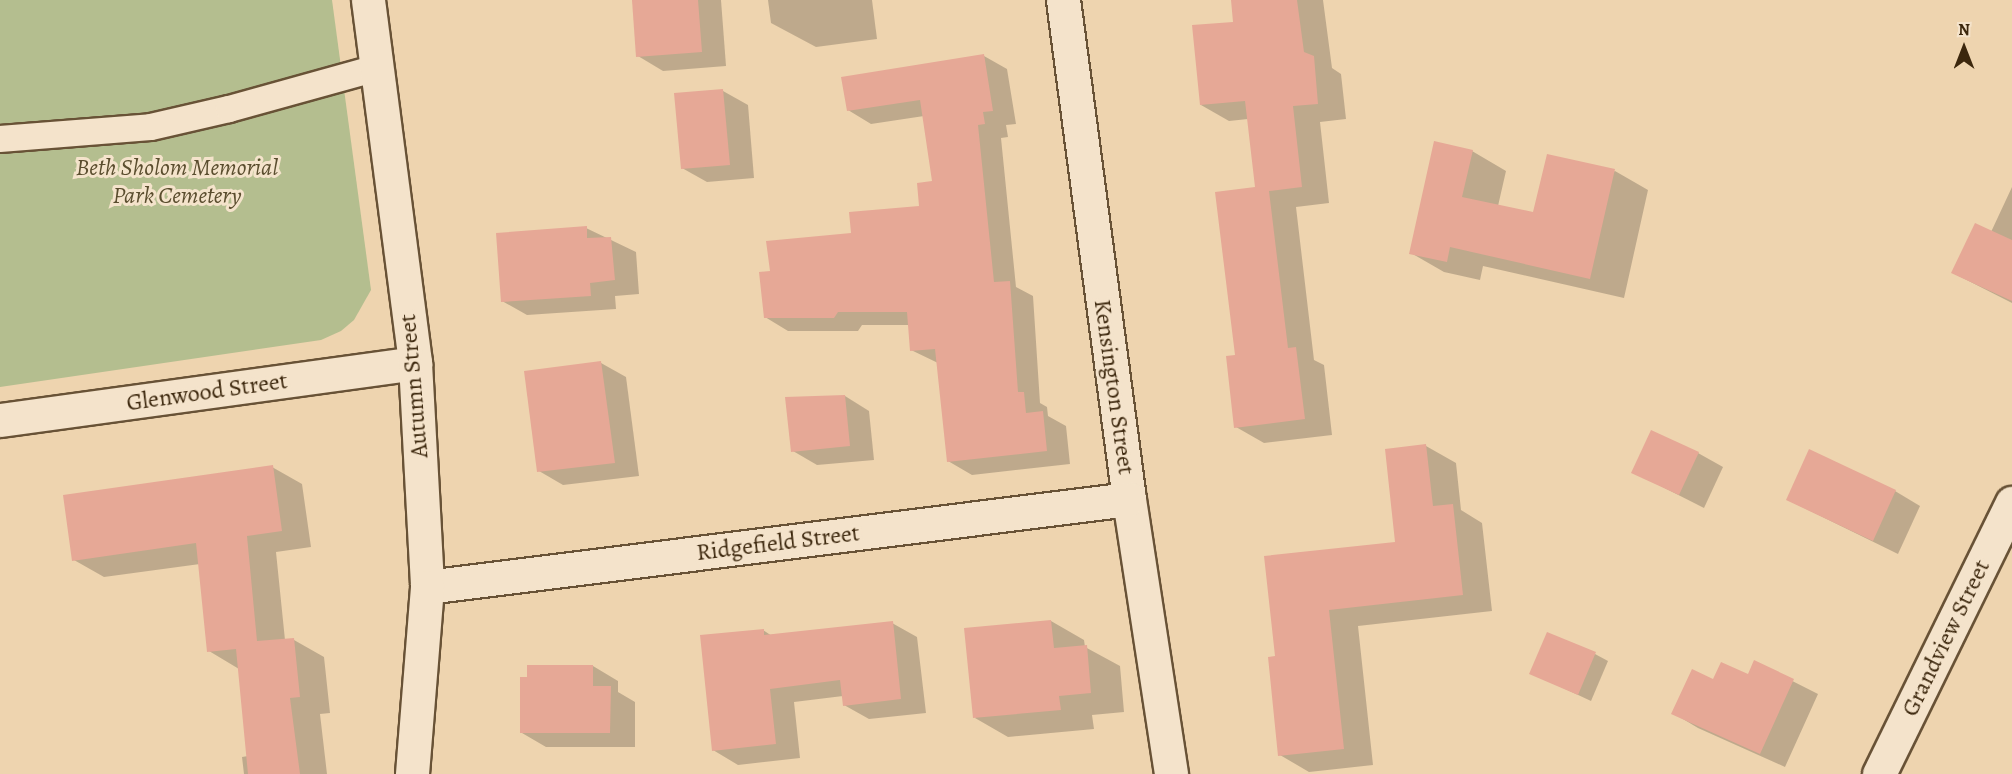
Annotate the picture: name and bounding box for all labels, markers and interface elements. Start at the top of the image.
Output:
north arrow [1934,18,1994,78]
text: N [1958,19,1970,41]
park label: Beth Sholom Memorial Park Cemetery [76,154,278,210]
street label: Kensington Street [1087,298,1141,476]
street label: Autumn Street [393,313,435,459]
street label: Glenwood Street [125,366,289,418]
street label: Ridgefield Street [695,519,861,567]
street label: Grandview Street [1896,555,1996,721]

